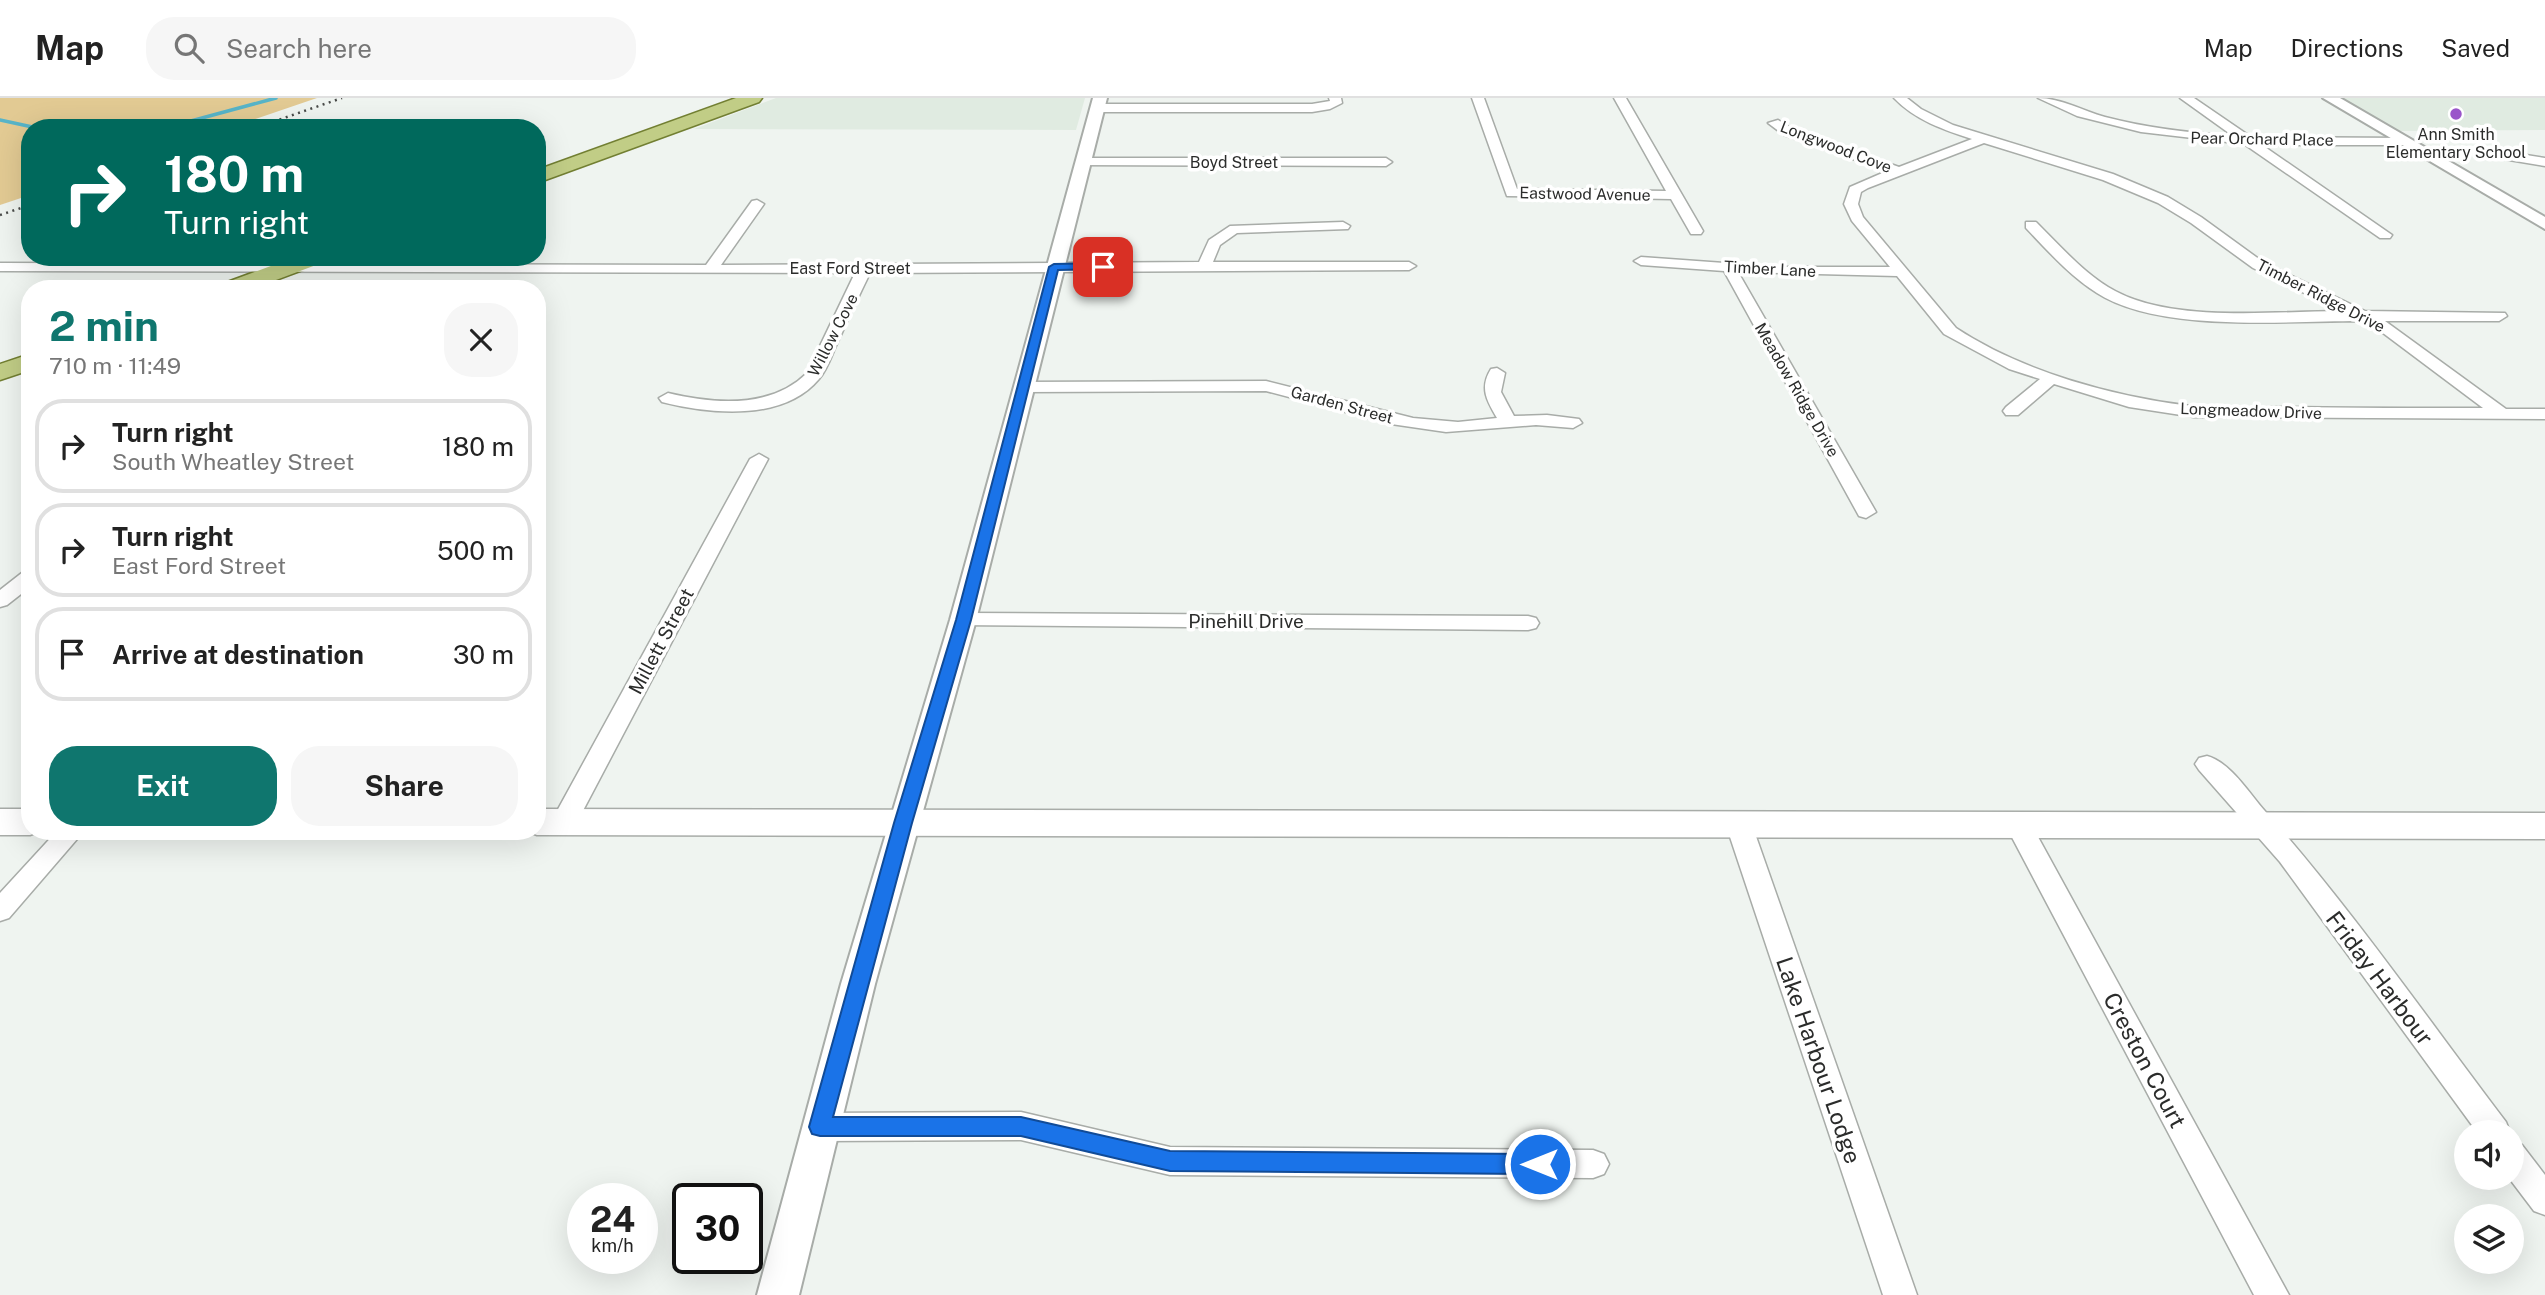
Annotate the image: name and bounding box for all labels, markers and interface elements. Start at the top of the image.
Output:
search box [146,17,636,80]
text: Map [35,29,104,67]
icon: search [170,29,208,67]
text: Search here [226,33,372,64]
text: Map [2204,34,2253,62]
text: Directions [2291,34,2403,62]
text: Saved [2441,34,2510,62]
marker: Ann Smith Elementary School [2448,106,2464,122]
street label: Longwood Cove [1778,117,1894,177]
place label: Ann Smith Elementary School [2386,125,2526,162]
street label: Pear Orchard Place [2190,128,2334,150]
text: 180 m [164,145,304,203]
icon: right [49,147,140,238]
street label: Boyd Street [1190,153,1278,172]
street label: Eastwood Avenue [1519,183,1651,205]
text: Turn right [164,204,309,241]
pin [1073,237,1133,297]
icon: arrive [1084,248,1122,286]
street label: Timber Ridge Drive [2254,255,2388,337]
street label: Timber Lane [1723,257,1817,281]
street label: East Ford Street [789,259,911,278]
street label: Willow Cove [804,290,862,380]
text: 2 min [49,301,159,350]
button: close [444,303,518,377]
street label: Meadow Ridge Drive [1751,320,1843,460]
text: 710 m · 11:49 [49,352,181,379]
street label: Garden Street [1289,382,1395,428]
street label: Longmeadow Drive [2180,399,2322,423]
text: Turn right [112,417,234,448]
icon: right [53,427,91,465]
text: 180 m [442,431,514,462]
text: South Wheatley Street [112,448,354,475]
text: Turn right [112,521,234,552]
icon: right [53,531,91,569]
text: 500 m [437,535,514,566]
text: East Ford Street [112,552,286,579]
street label: Millett Street [624,584,698,698]
street label: Pinehill Drive [1188,610,1304,632]
icon: arrive [53,635,91,673]
text: Arrive at destination [112,639,364,670]
text: 30 m [453,639,514,670]
button: Exit [49,746,277,826]
button: Share [291,746,518,826]
street label: Friday Harbour [2321,906,2439,1050]
street label: Lake Harbour Lodge [1771,953,1867,1167]
street label: Creston Court [2098,988,2192,1132]
map controls [2454,1120,2524,1274]
button: sound [2454,1120,2524,1190]
position arrow [1503,1127,1577,1201]
speed limit sign: 30 [672,1183,763,1274]
text: 24 [590,1199,635,1240]
button: layers [2454,1204,2524,1274]
text: km/h [591,1235,634,1256]

